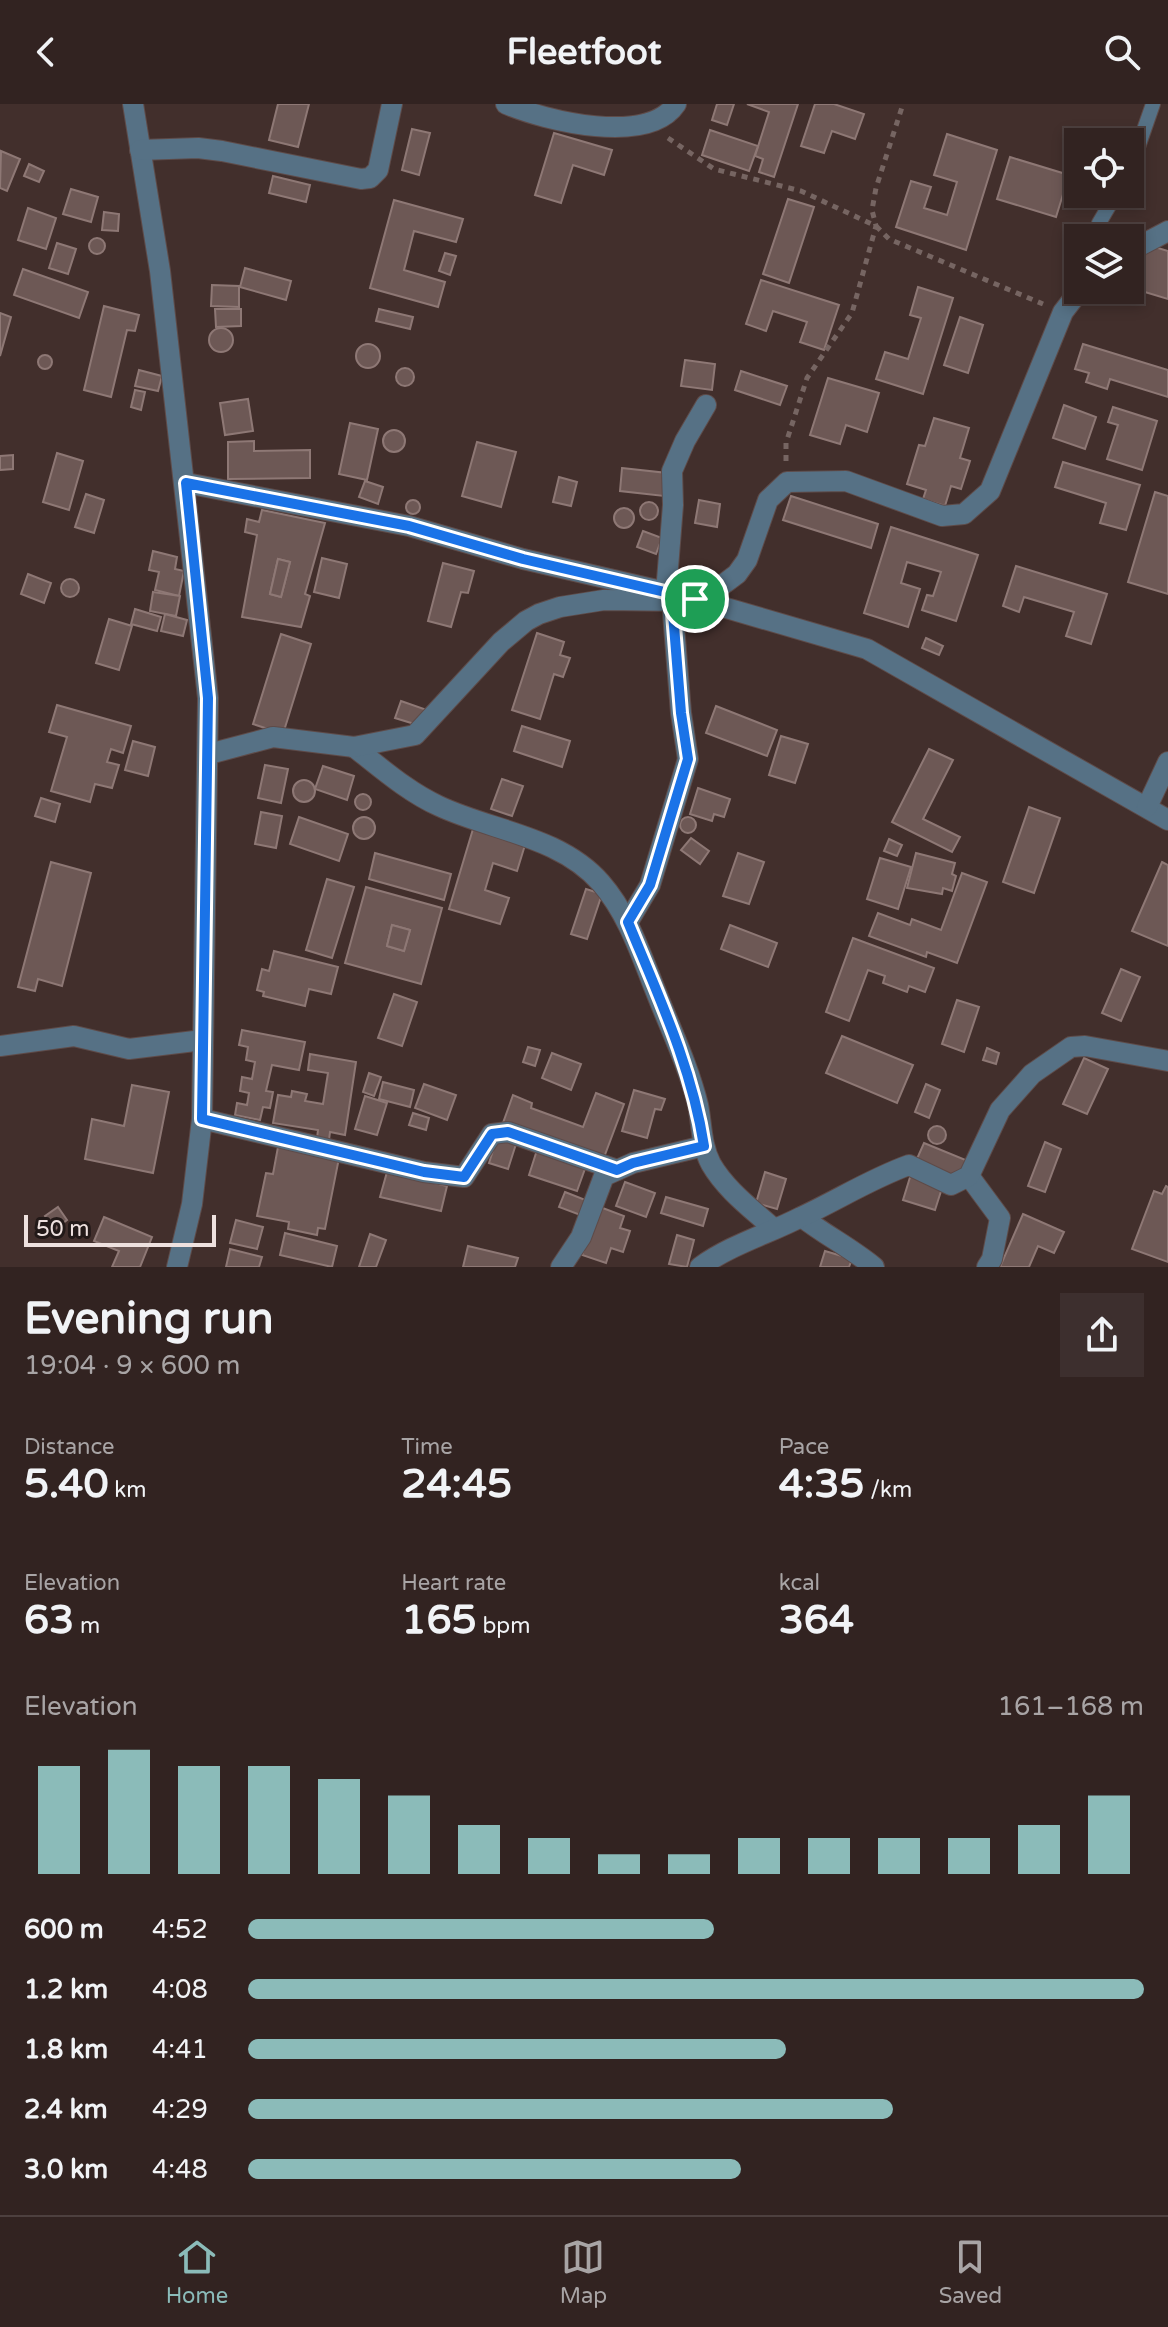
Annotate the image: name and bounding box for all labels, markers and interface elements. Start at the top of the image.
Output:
icon: back [24,30,68,74]
icon: search [1100,30,1144,74]
text: Fleetfoot [506,31,662,74]
map controls [1064,128,1144,304]
button: locate [1064,128,1144,208]
button: layers [1064,224,1144,304]
pin [661,565,729,633]
icon: arrive [673,577,717,621]
scale bar [24,1211,216,1247]
text: 50 m [36,1216,90,1242]
text: Evening run [24,1293,273,1346]
button: share [1060,1293,1144,1377]
text: 19:04 · 9 × 600 m [24,1350,240,1381]
text: Distance [24,1434,115,1460]
text: Time [401,1434,453,1460]
text: Pace [779,1434,829,1460]
text: 5.40 [24,1460,109,1508]
text: 24:45 [401,1460,512,1508]
text: 4:35 [779,1460,864,1508]
text: km [109,1477,146,1503]
text: /km [864,1477,912,1503]
text: Elevation [24,1570,120,1596]
text: Heart rate [401,1570,506,1596]
text: kcal [779,1570,820,1596]
text: 63 [24,1596,74,1644]
text: 165 [401,1596,477,1644]
text: 364 [779,1596,854,1644]
text: m [74,1613,100,1639]
text: bpm [477,1613,530,1639]
text: Elevation [24,1691,138,1722]
text: 161–168 m [998,1691,1144,1722]
text: 600 m [24,1914,104,1945]
text: 4:52 [152,1914,208,1945]
text: 1.2 km [24,1974,108,2005]
text: 4:08 [152,1974,208,2005]
text: 1.8 km [24,2034,108,2065]
text: 4:41 [152,2034,208,2065]
text: 2.4 km [24,2094,108,2125]
text: 4:29 [152,2094,208,2125]
text: 3.0 km [24,2154,108,2185]
text: 4:48 [152,2154,208,2185]
tab: Home [166,2235,228,2309]
tab: Map [560,2235,607,2309]
tab: Saved [939,2235,1002,2309]

